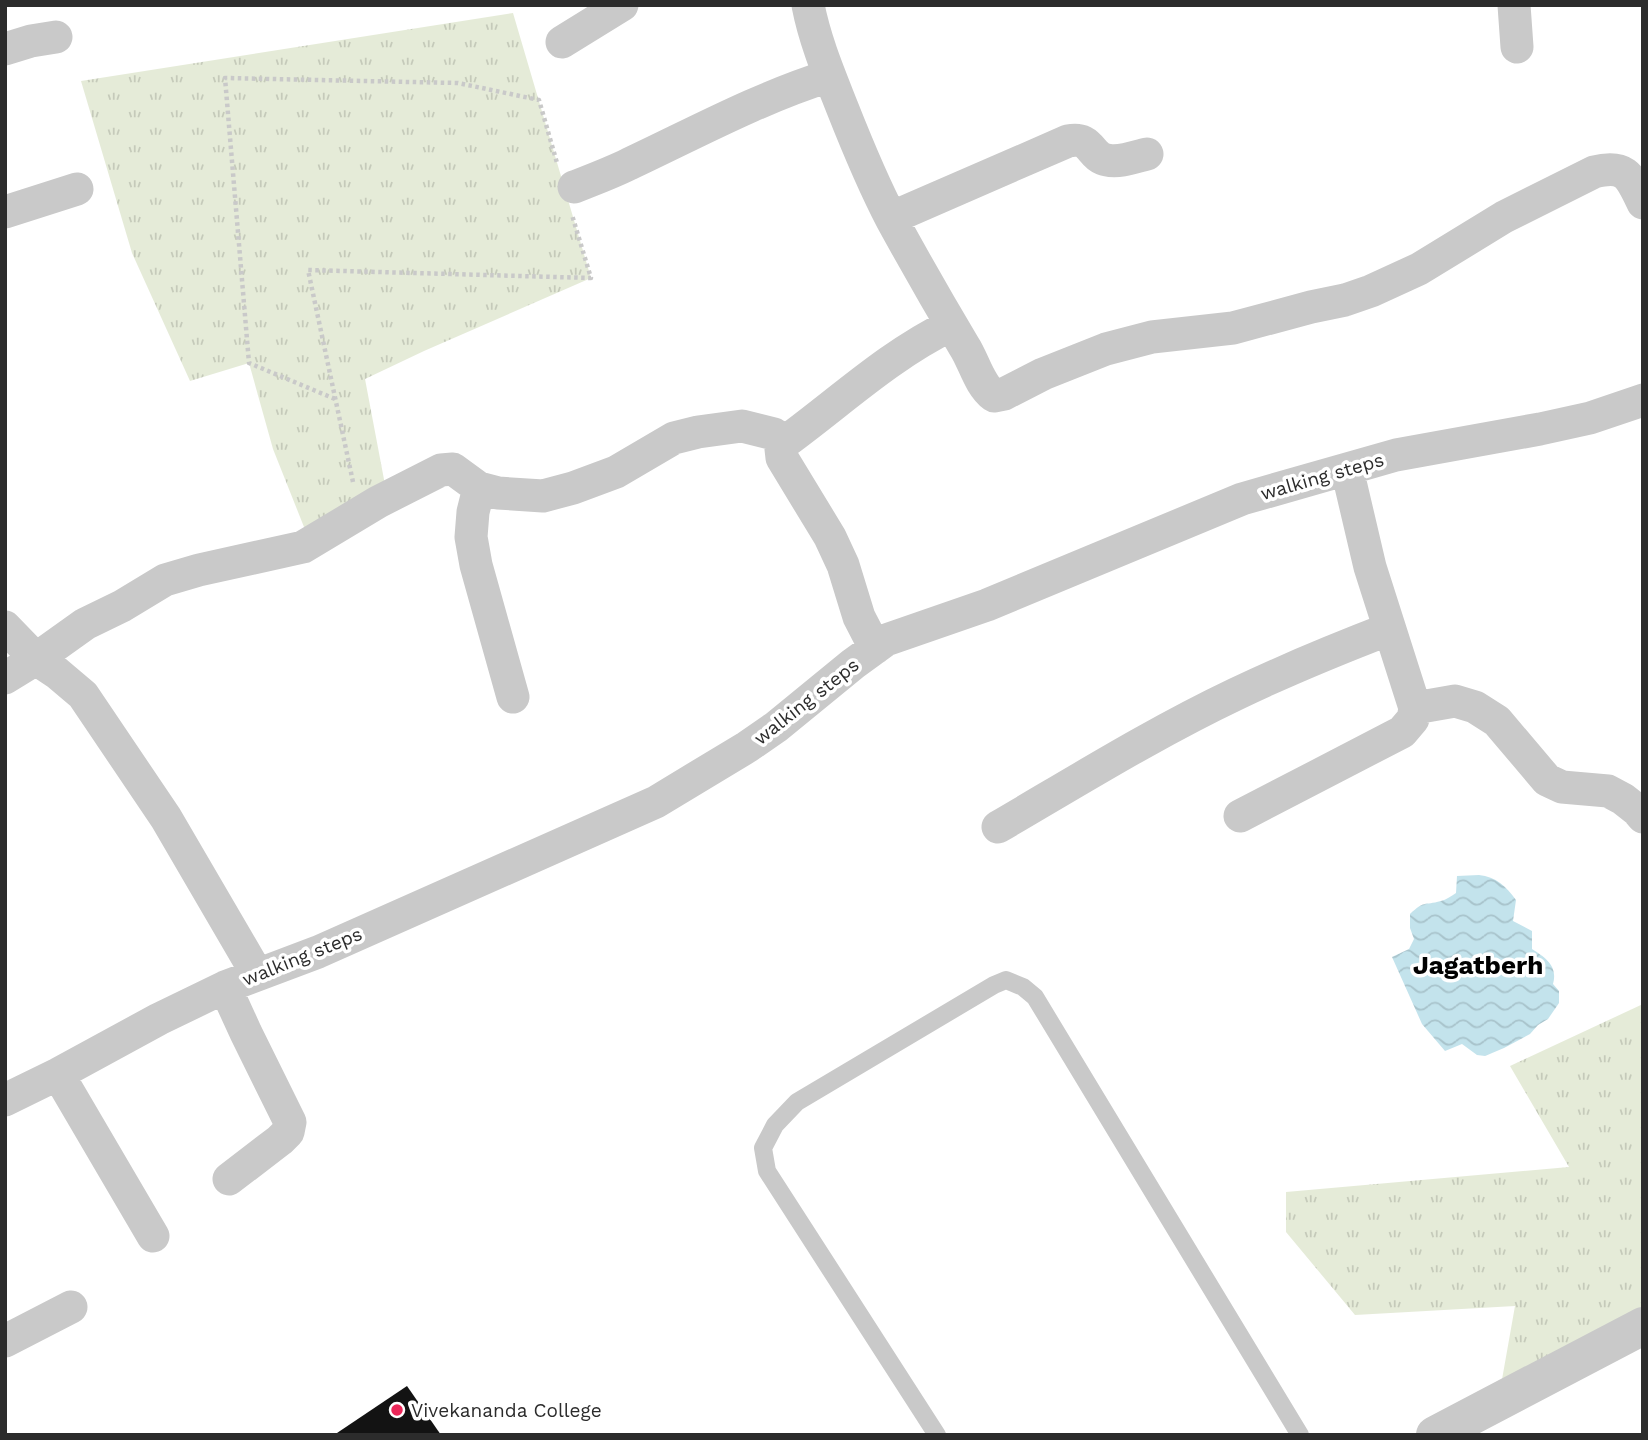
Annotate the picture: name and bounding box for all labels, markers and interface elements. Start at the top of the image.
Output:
street label: walking steps [1258,448,1386,505]
street label: walking steps [749,653,864,750]
street label: walking steps [239,922,366,991]
district label: Jagatberh [1413,950,1543,980]
place label: Vivekananda College [411,1399,602,1422]
marker: Vivekananda College [389,1402,405,1418]

